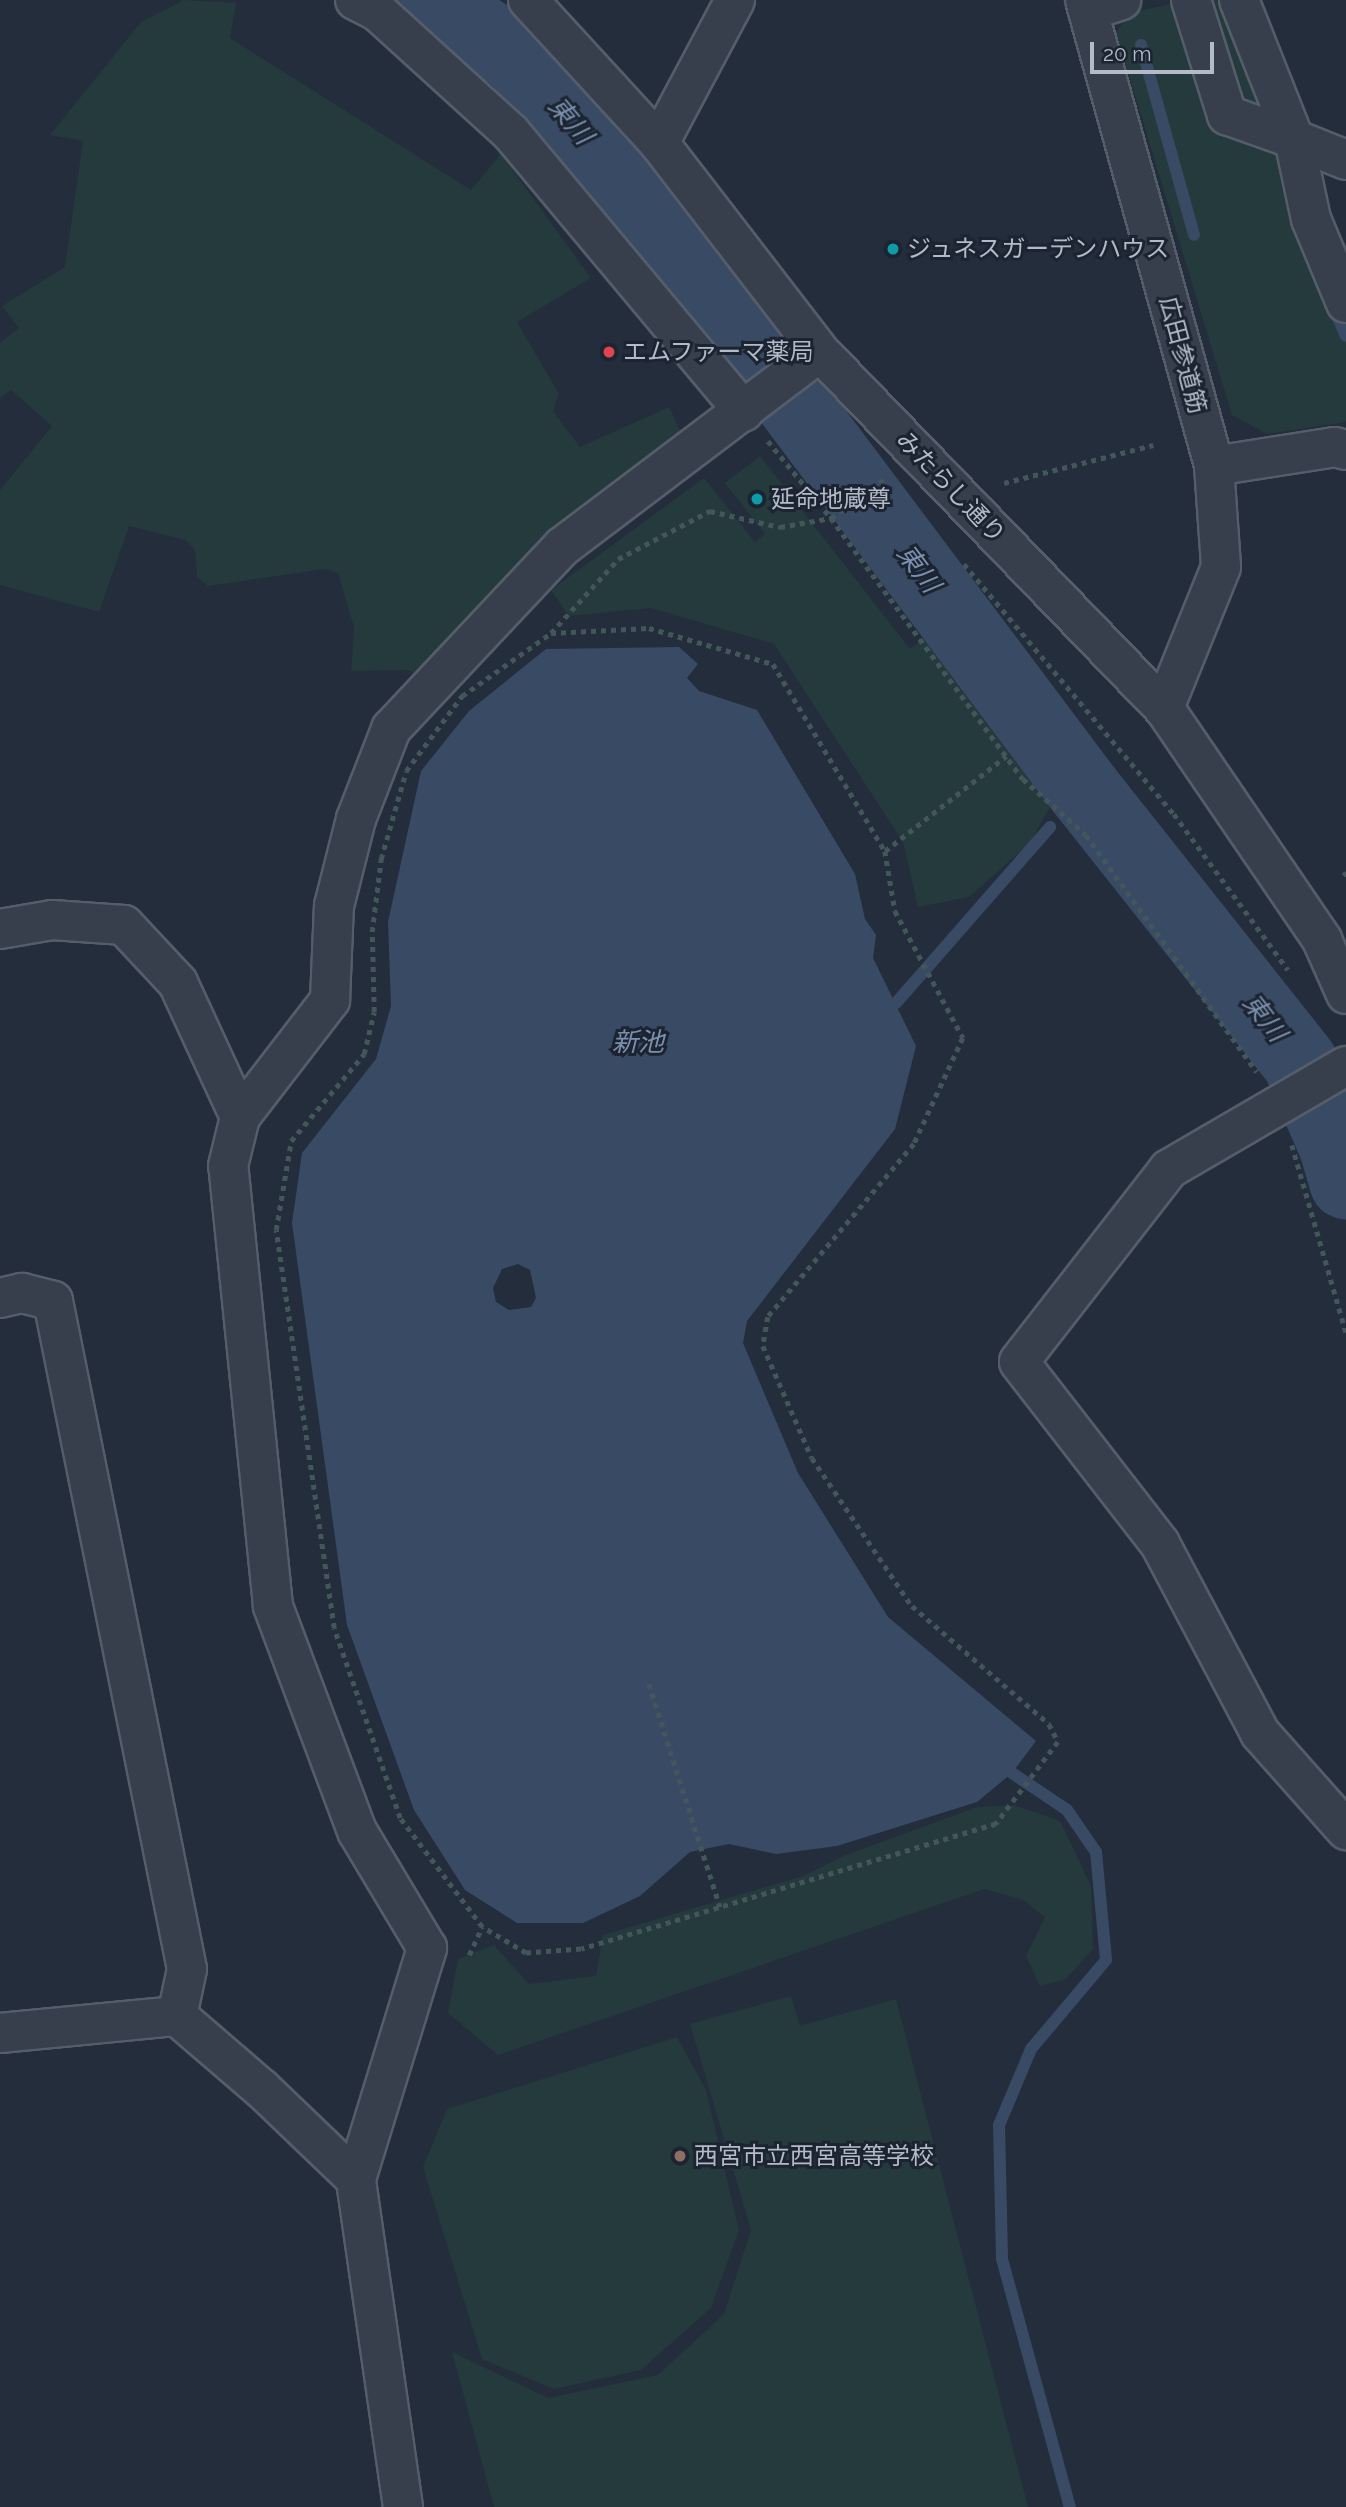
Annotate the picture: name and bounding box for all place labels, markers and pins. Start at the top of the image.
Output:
place label: ジュネスガーデンハウス [907,235,1171,263]
marker: ジュネスガーデンハウス [885,241,901,257]
place label: エムファーマ薬局 [623,338,815,366]
marker: エムファーマ薬局 [601,344,617,360]
place label: 延命地蔵尊 [771,485,891,513]
marker: 延命地蔵尊 [749,491,765,507]
place label: 西宮市立西宮高等学校 [694,2142,934,2170]
marker: 西宮市立西宮高等学校 [672,2148,688,2164]

